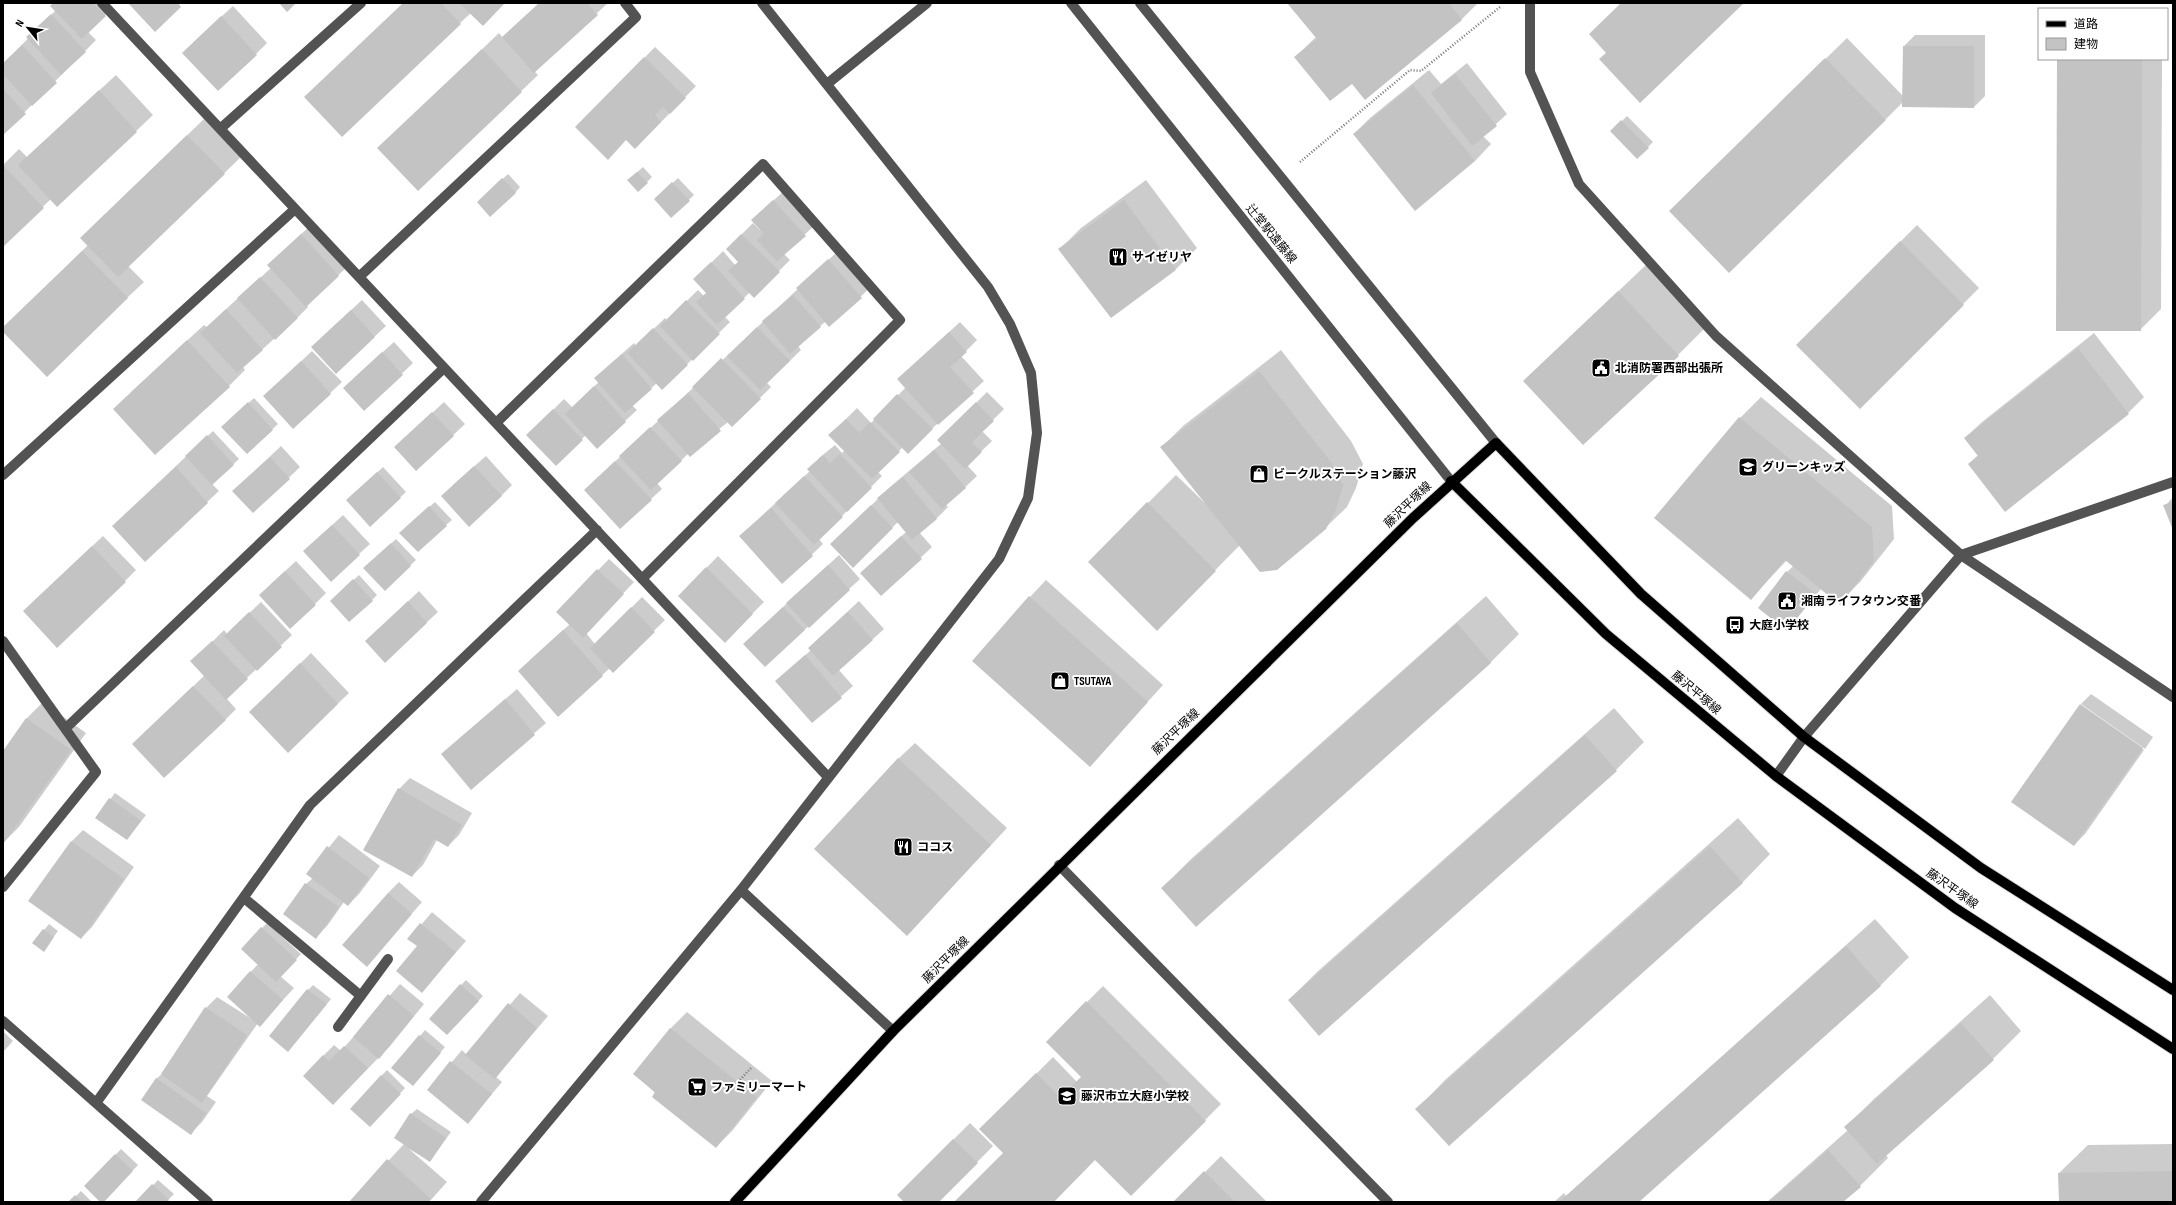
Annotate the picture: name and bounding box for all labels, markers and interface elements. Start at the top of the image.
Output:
north arrow [8,8,48,48]
legend [2038,8,2168,60]
text: N [13,17,27,29]
text: 道路 [2074,17,2098,32]
text: 建物 [2074,37,2098,52]
street label: 辻堂駅遠藤線 [1243,201,1299,267]
restaurant icon: サイゼリヤ [1107,246,1129,268]
place label: サイゼリヤ [1132,250,1192,265]
public building icon: 北消防署西部出張所 [1590,357,1612,379]
place label: 北消防署西部出張所 [1615,361,1723,376]
school or university icon: グリーンキッズ [1737,456,1759,478]
place label: グリーンキッズ [1762,460,1845,475]
shop icon: ビークルステーション藤沢 [1248,463,1270,485]
place label: ビークルステーション藤沢 [1273,467,1416,482]
street label: 藤沢平塚線 [1381,479,1435,531]
public building icon: 湘南ライフタウン交番 [1776,590,1798,612]
place label: 湘南ライフタウン交番 [1801,594,1922,609]
bus stop icon: 大庭小学校 [1724,614,1746,636]
place label: 大庭小学校 [1749,618,1809,633]
street label: 藤沢平塚線 [1668,668,1724,718]
shop icon: TSUTAYA [1049,670,1071,692]
place label: TSUTAYA [1074,674,1111,689]
street label: 藤沢平塚線 [1149,706,1203,758]
restaurant icon: ココス [892,836,914,858]
place label: ココス [917,840,953,855]
street label: 藤沢平塚線 [1923,866,1981,912]
street label: 藤沢平塚線 [919,933,973,987]
supermarket icon: ファミリーマート [686,1076,708,1098]
place label: ファミリーマート [711,1080,807,1095]
school or university icon: 藤沢市立大庭小学校 [1056,1085,1078,1107]
place label: 藤沢市立大庭小学校 [1081,1089,1189,1104]

